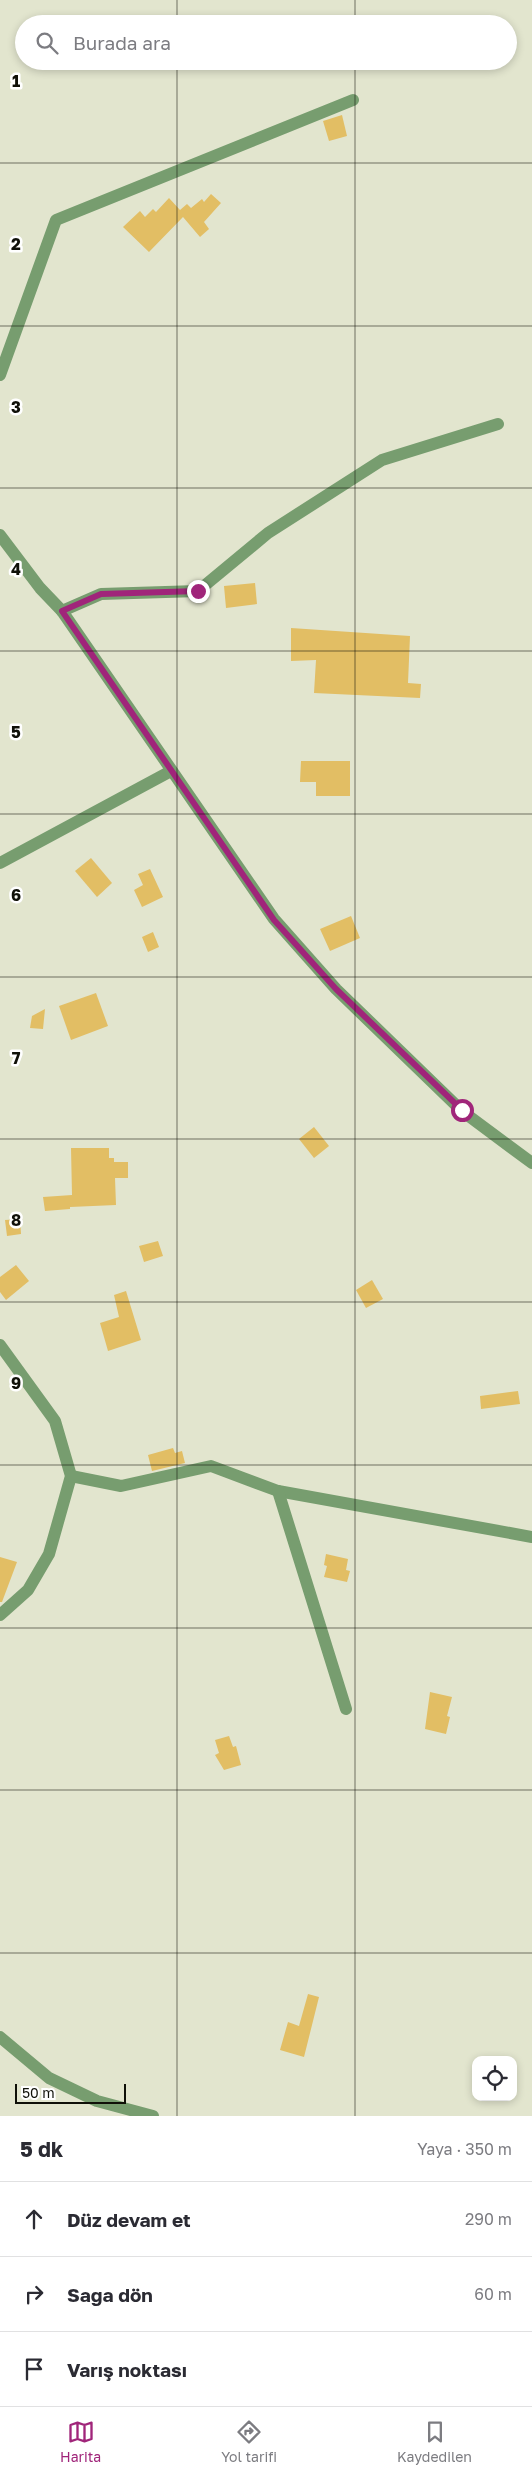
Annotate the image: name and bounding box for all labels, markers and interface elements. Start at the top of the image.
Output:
search box [15,15,517,70]
icon: search [33,29,61,57]
text: Burada ara [73,31,171,54]
text: 1 [12,71,20,91]
text: 2 [11,234,21,254]
text: 3 [11,397,21,417]
text: 4 [11,559,21,579]
route end [187,580,210,603]
text: 5 [11,722,21,742]
text: 6 [11,885,21,905]
text: 7 [12,1048,21,1068]
route start [451,1099,474,1122]
text: 8 [11,1210,21,1230]
text: 9 [11,1373,21,1393]
map controls [472,2056,517,2101]
button: locate [472,2056,517,2101]
scale bar [15,2081,126,2104]
text: 50 m [22,2084,55,2101]
text: 5 dk [20,2136,63,2162]
text: Yaya · 350 m [417,2139,512,2159]
icon: ahead [20,2205,48,2233]
text: Düz devam et [67,2208,191,2231]
text: 290 m [465,2209,512,2229]
icon: right [20,2280,48,2308]
text: Sağa dön [67,2283,153,2306]
text: 60 m [474,2284,512,2304]
icon: arrive [20,2355,48,2383]
text: Varış noktası [67,2358,187,2381]
tab: Harita [60,2418,101,2465]
tab: Yol tarifi [221,2418,277,2465]
tab: Kaydedilen [397,2418,472,2465]

